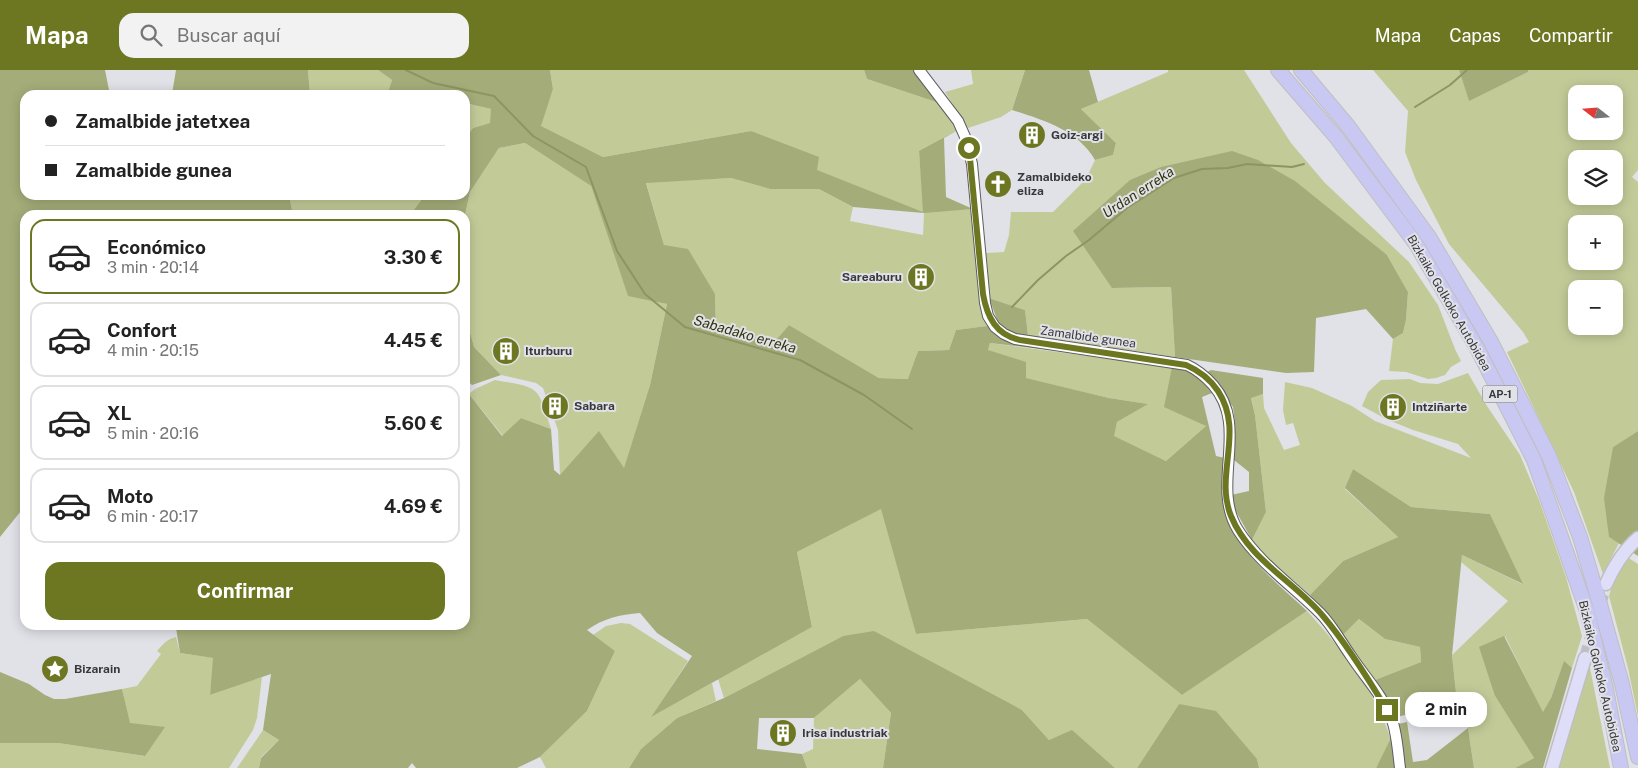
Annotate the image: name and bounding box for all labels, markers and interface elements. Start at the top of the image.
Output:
search box [119,13,469,58]
text: Mapa [25,21,89,49]
icon: search [137,21,165,49]
text: Buscar aquí [177,24,280,46]
text: Mapa [1375,25,1421,46]
text: Capas [1449,25,1501,46]
text: Compartir [1529,25,1613,46]
north arrow [1568,85,1622,140]
map controls [1568,85,1623,335]
text: Zamalbide jatetxea [75,110,250,132]
building icon: Goiz-argi [1017,120,1047,150]
place label: Goiz-argi [1051,128,1103,142]
route start [958,137,980,159]
button: layers [1568,150,1623,205]
text: Zamalbide gunea [75,159,232,181]
water label: Urdan erreka [1099,163,1177,221]
church icon: Zamalbideko eliza [983,169,1013,199]
place label: Zamalbideko eliza [1017,170,1092,198]
button: + [1568,215,1623,270]
street label: Bizkaiko Golkoko Autobidea [1404,232,1494,374]
icon: car [47,234,92,279]
text: Económico [107,236,206,258]
text: 3.30 € [384,246,443,268]
text: 3 min · 20:14 [107,258,199,277]
building icon: Sareaburu [906,262,936,292]
place label: Sareaburu [842,270,902,284]
button: − [1568,280,1623,335]
water label: Sabadako erreka [692,312,798,356]
icon: car [47,317,92,362]
text: Confort [107,319,177,341]
street label: Zamalbide gunea [1039,323,1137,351]
text: 4.45 € [384,329,443,351]
building icon: Iturburu [491,336,521,366]
text: 4 min · 20:15 [107,341,199,360]
place label: Iturburu [525,344,572,358]
road number: AP-1 [1482,386,1518,402]
building icon: Sabara [540,391,570,421]
building icon: Intziñarte [1378,392,1408,422]
place label: Sabara [574,399,615,413]
icon: car [47,400,92,445]
place label: Intziñarte [1412,400,1467,414]
text: XL [107,402,132,424]
text: 5.60 € [384,412,443,434]
text: 5 min · 20:16 [107,424,199,443]
icon: car [47,483,92,528]
text: Moto [107,485,153,507]
text: 4.69 € [384,495,443,517]
text: 6 min · 20:17 [107,507,198,526]
button: Confirmar [45,562,445,620]
street label: Bizkaiko Golkoko Autobidea [1576,599,1624,753]
place icon: Bizarain [40,654,70,684]
place label: Bizarain [74,662,120,676]
callout: 2 min [1404,692,1487,728]
route end [1376,699,1398,721]
text: 2 min [1425,700,1467,719]
building icon: Irisa industriak [768,718,798,748]
place label: Irisa industriak [802,726,888,740]

